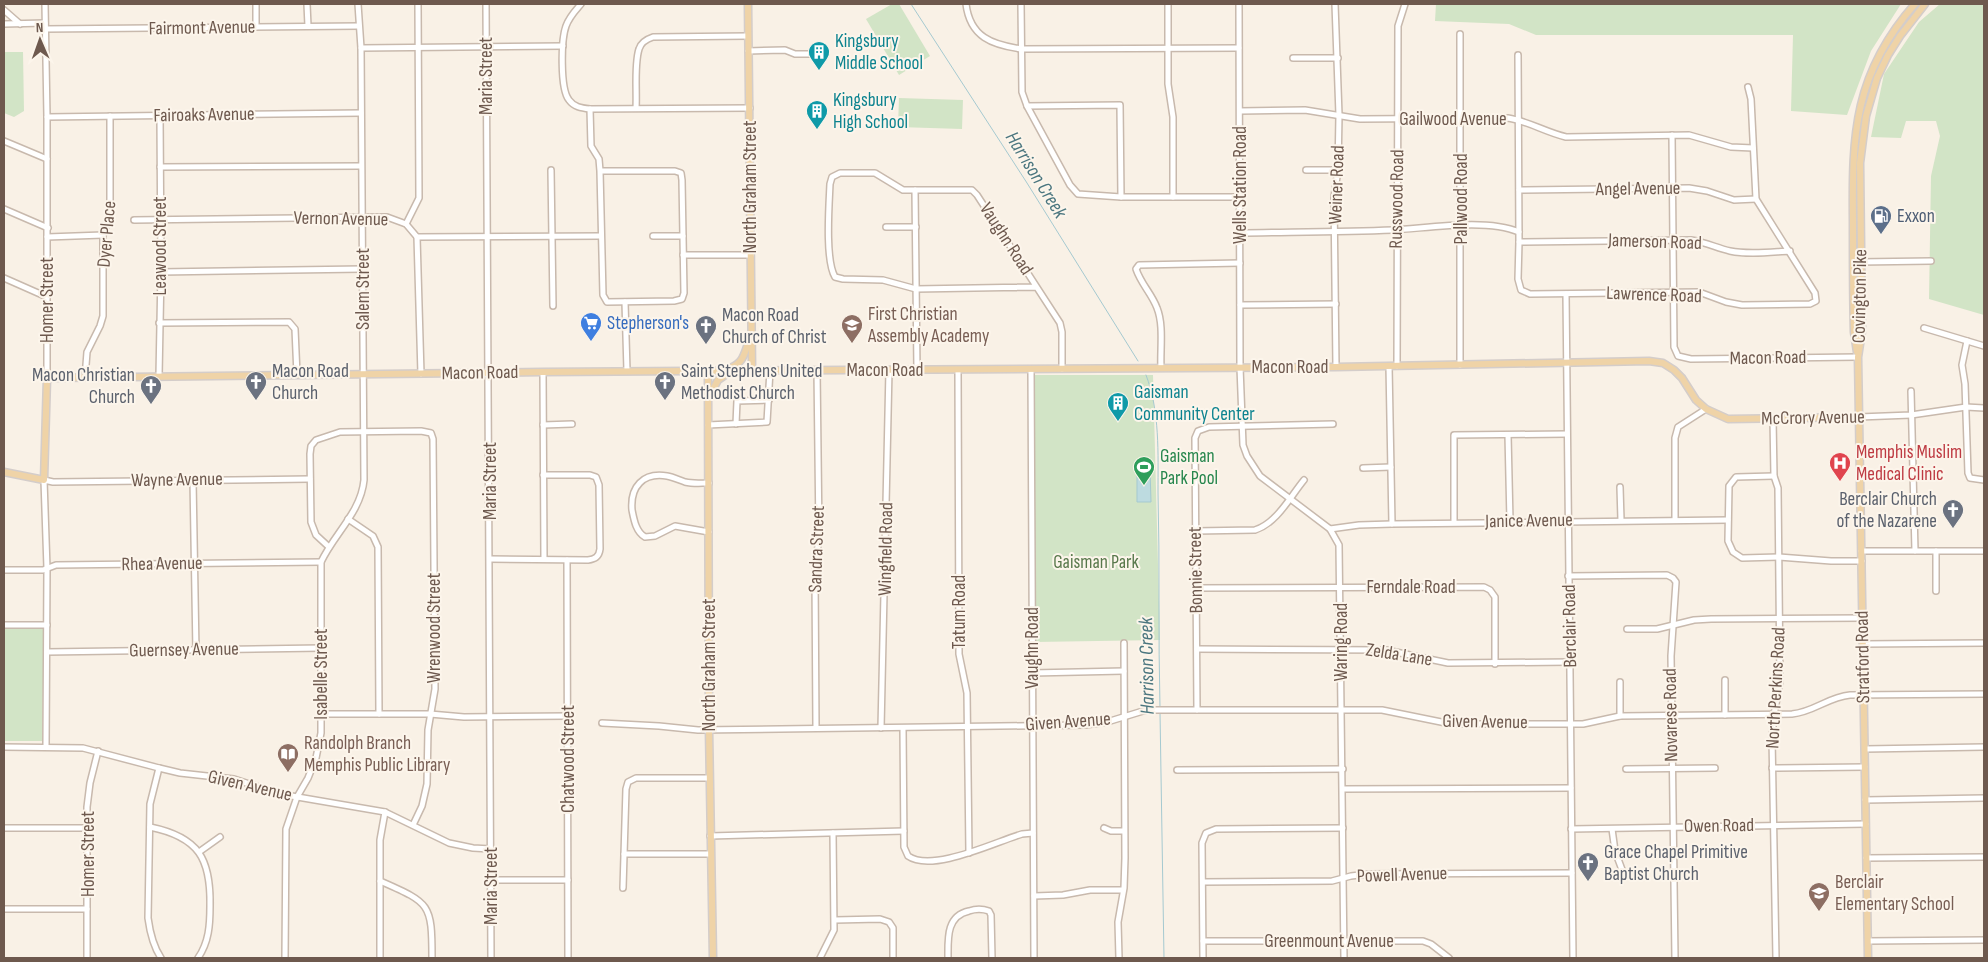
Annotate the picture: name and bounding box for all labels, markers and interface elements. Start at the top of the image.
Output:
north arrow [15,15,65,65]
street label: Fairmont Avenue [148,16,256,40]
text: N [36,19,44,36]
place label: Kingsbury Middle School [835,30,923,75]
street label: Maria Street [475,37,498,115]
building icon: Kingsbury Middle School [807,40,831,71]
place label: Kingsbury High School [833,89,908,134]
building icon: Kingsbury High School [805,99,829,130]
street label: Fairoaks Avenue [153,103,255,127]
street label: Gailwood Avenue [1399,108,1507,131]
street label: North Graham Street [739,120,762,253]
street label: Wells Station Road [1229,126,1252,244]
water label: Harrison Creek [1000,127,1072,223]
street label: Weiner Road [1324,145,1350,225]
street label: Russwood Road [1385,149,1409,249]
street label: Pallwood Road [1450,153,1473,245]
street label: Angel Avenue [1594,177,1681,201]
street label: Leawood Street [149,196,172,296]
street label: Vaughn Road [974,198,1038,280]
street label: Dyer Place [93,200,121,268]
fuel station icon: Exxon [1869,204,1893,235]
place label: Exxon [1897,205,1935,228]
street label: Vernon Avenue [293,207,389,231]
street label: Jamerson Road [1607,229,1702,255]
street label: Salem Street [352,248,375,330]
street label: Covington Pike [1848,249,1872,343]
street label: Homer Street [36,257,59,343]
street label: Lawrence Road [1606,282,1702,308]
place label: First Christian Assembly Academy [867,303,990,348]
place label: Macon Road Church of Christ [722,304,827,349]
supermarket icon: Stepherson's [579,311,603,342]
place label: Stepherson's [607,312,689,335]
school or university icon: First Christian Assembly Academy [840,313,864,344]
church icon: Macon Road Church of Christ [694,314,718,345]
street label: Macon Road [1729,346,1807,370]
street label: Macon Road [1252,356,1328,379]
street label: Macon Road [847,359,923,382]
place label: Macon Road Church [272,360,349,405]
place label: Saint Stephens United Methodist Church [681,360,822,405]
street label: Macon Road [441,361,519,385]
place label: Macon Christian Church [32,364,135,409]
church icon: Macon Road Church [244,370,268,401]
church icon: Saint Stephens United Methodist Church [653,370,677,401]
church icon: Macon Christian Church [139,374,163,405]
place label: Gaisman Community Center [1134,381,1255,426]
building icon: Gaisman Community Center [1106,391,1130,422]
street label: McCrory Avenue [1761,406,1865,430]
place label: Memphis Muslim Medical Clinic [1856,441,1962,486]
street label: Maria Street [479,442,502,520]
place label: Gaisman Park Pool [1160,445,1218,490]
hospital icon: Memphis Muslim Medical Clinic [1828,451,1852,482]
sports icon: Gaisman Park Pool [1132,455,1156,486]
street label: Wayne Avenue [131,468,223,492]
place label: Berclair Church of the Nazarene [1836,488,1937,533]
church icon: Berclair Church of the Nazarene [1941,498,1965,529]
street label: Wingfield Road [874,502,898,596]
street label: Sandra Street [804,505,830,593]
street label: Janice Avenue [1484,509,1573,533]
street label: Bonnie Street [1184,526,1208,614]
park label: Gaisman Park [1053,551,1139,574]
street label: Rhea Avenue [121,552,203,576]
street label: Wrenwood Street [423,573,446,683]
street label: Tatum Road [948,575,971,649]
street label: Ferndale Road [1366,576,1456,599]
street label: Berclair Road [1558,584,1582,668]
street label: North Graham Street [698,598,721,731]
street label: Waring Road [1330,603,1353,681]
street label: Vaughn Road [1021,607,1044,689]
street label: Stratford Road [1851,610,1875,704]
water label: Harrison Creek [1134,617,1160,715]
street label: North Perkins Road [1761,627,1791,749]
street label: Isabelle Street [310,628,333,720]
street label: Guernsey Avenue [129,638,239,662]
street label: Zelda Lane [1364,638,1434,672]
street label: Novarese Road [1659,668,1683,762]
street label: Chatwood Street [557,705,580,813]
street label: Given Avenue [1025,708,1111,736]
street label: Given Avenue [1442,710,1528,734]
place label: Randolph Branch Memphis Public Library [304,732,451,777]
library icon: Randolph Branch Memphis Public Library [276,742,300,773]
street label: Given Avenue [206,765,294,807]
street label: Homer Street [77,811,100,897]
street label: Owen Road [1684,814,1754,838]
place label: Grace Chapel Primitive Baptist Church [1604,841,1748,886]
street label: Maria Street [480,847,503,925]
church icon: Grace Chapel Primitive Baptist Church [1576,851,1600,882]
street label: Powell Avenue [1356,862,1448,888]
place label: Berclair Elementary School [1835,871,1954,916]
school or university icon: Berclair Elementary School [1807,881,1831,912]
street label: Greenmount Avenue [1264,930,1394,953]

